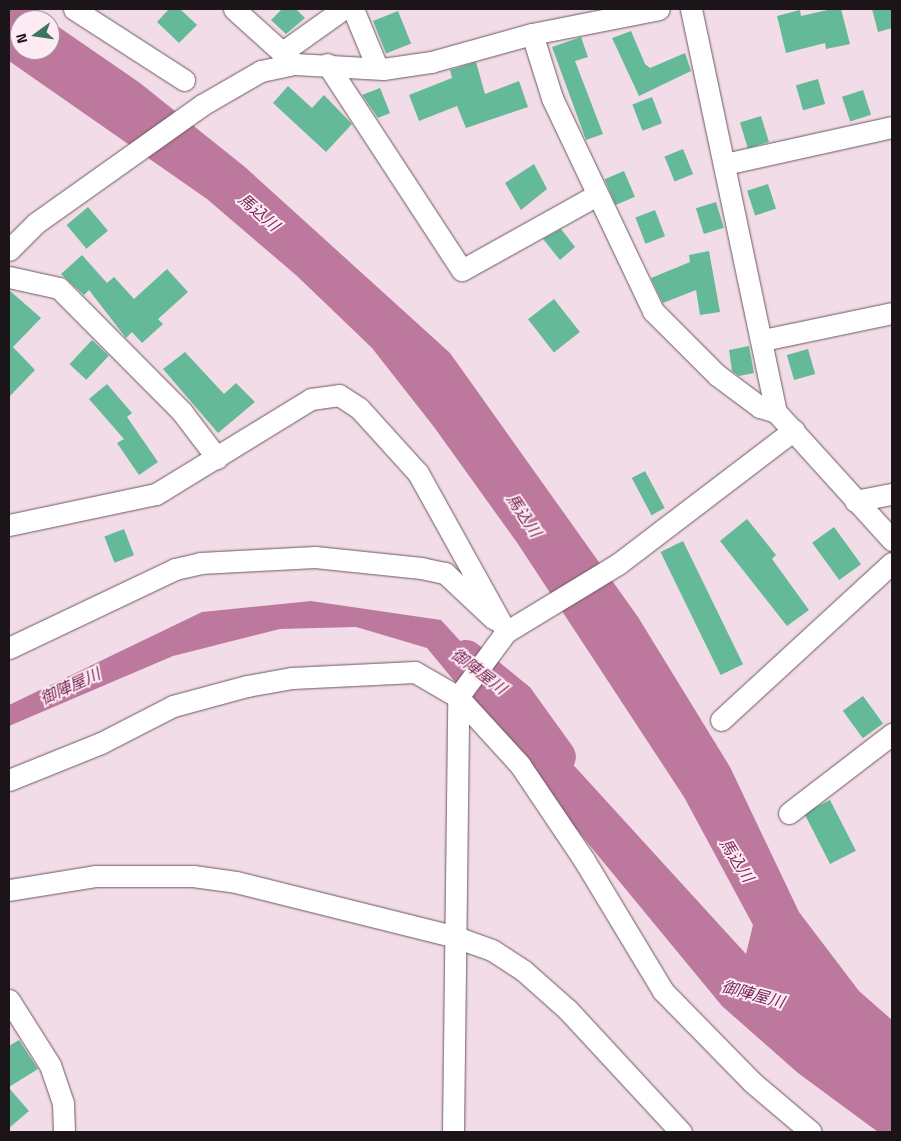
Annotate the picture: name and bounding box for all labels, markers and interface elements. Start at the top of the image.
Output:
north arrow [10,10,60,60]
text: N [10,31,32,46]
water label: 馬込川 [235,189,283,235]
water label: 馬込川 [503,490,545,540]
water label: 御陣屋川 [448,644,510,698]
water label: 御陣屋川 [37,664,103,708]
water label: 馬込川 [716,835,758,885]
water label: 御陣屋川 [720,976,786,1012]

